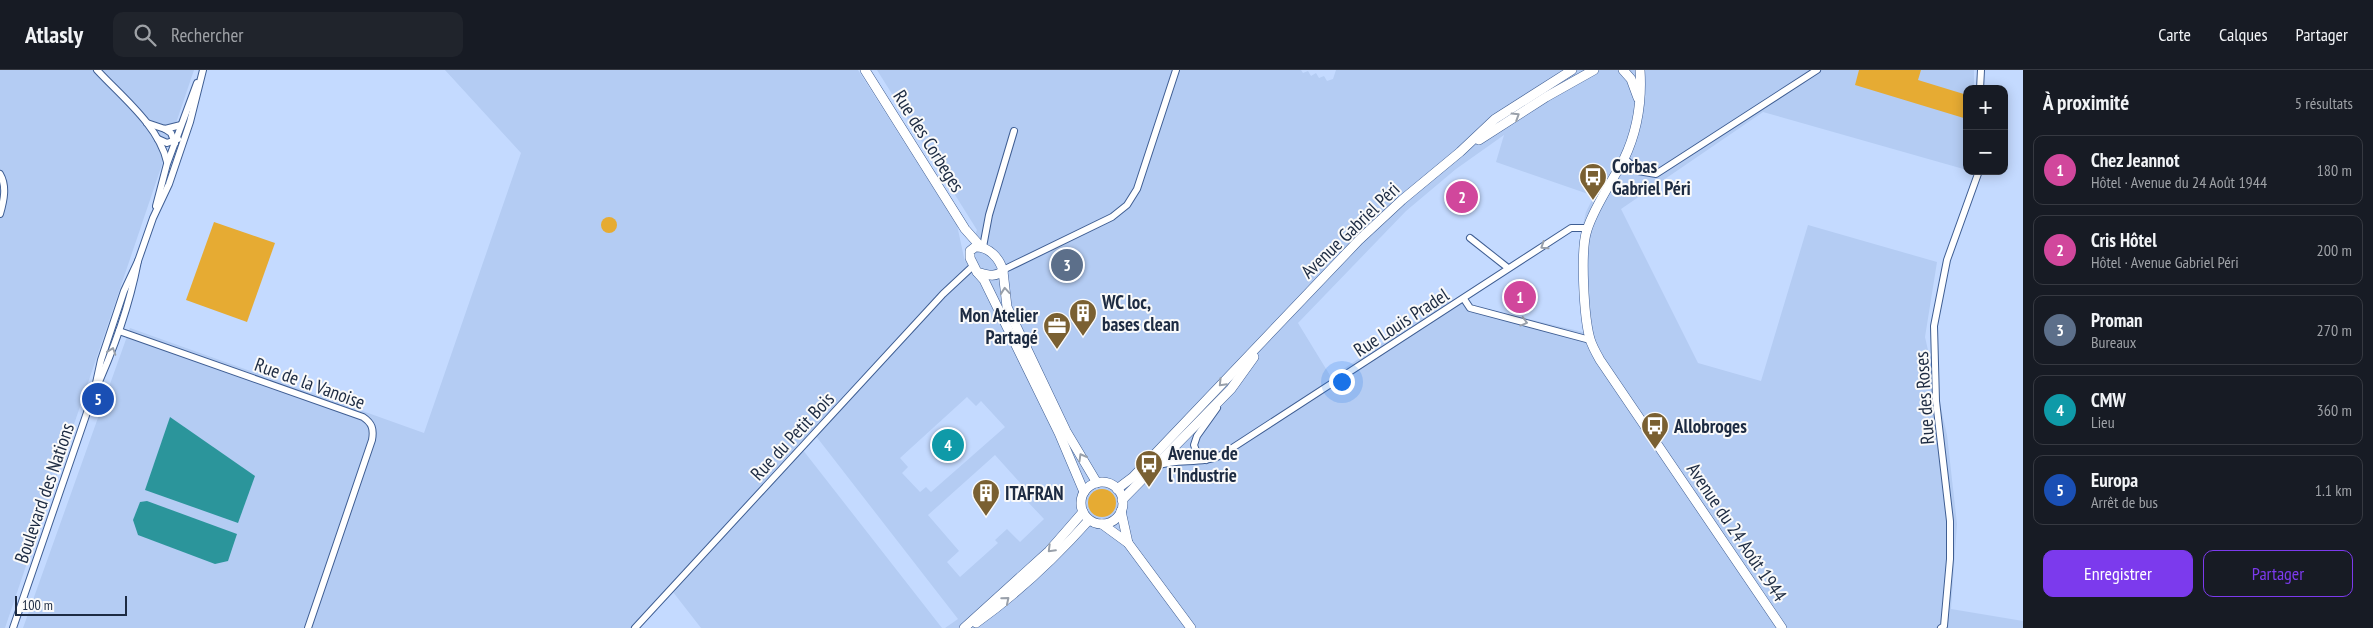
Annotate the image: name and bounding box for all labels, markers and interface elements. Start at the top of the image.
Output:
search box [113,12,463,57]
text: Atlasly [25,19,83,50]
icon: search [131,21,159,49]
text: Rechercher [171,23,243,47]
text: Carte [2158,23,2191,46]
text: Calques [2219,23,2268,46]
text: Partager [2296,23,2348,46]
map controls [1963,85,2008,175]
button: + [1963,85,2008,130]
street label: Rue des Corbeges [888,86,970,196]
text: À proximité [2043,89,2129,116]
text: 5 résultats [2295,93,2353,113]
one-way arrow [1511,113,1520,123]
button: − [1963,130,2008,175]
text: Chez Jeannot [2091,148,2180,172]
place label: Corbas Gabriel Péri [1612,154,1691,200]
text: 1 [2056,160,2064,180]
text: 180 m [2317,160,2352,180]
bus stop icon: Corbas Gabriel Péri [1578,162,1608,201]
text: Hôtel · Avenue du 24 Août 1944 [2091,172,2267,192]
street label: Avenue Gabriel Péri [1296,177,1404,283]
pin: 2 [1446,178,1478,216]
text: Cris Hôtel [2091,228,2157,252]
one-way arrow [1540,239,1549,249]
text: 2 [2056,240,2064,260]
text: 200 m [2317,240,2352,260]
pin: 3 [1051,246,1083,284]
text: Hôtel · Avenue Gabriel Péri [2091,252,2239,272]
pin: 1 [1504,278,1536,316]
street label: Rue Louis Pradel [1349,282,1454,362]
one-way arrow [1000,286,1011,294]
place label: WC loc, bases clean [1101,290,1179,336]
building icon: WC loc, bases clean [1068,298,1098,337]
place label: Mon Atelier Partagé [960,303,1038,349]
text: Proman [2091,308,2143,332]
office icon: Mon Atelier Partagé [1042,311,1072,350]
one-way arrow [1520,317,1528,327]
text: 3 [2056,320,2064,340]
text: 270 m [2317,320,2352,340]
text: Bureaux [2091,332,2136,352]
one-way arrow [107,347,117,355]
street label: Rue des Roses [1909,351,1939,445]
street label: Rue de la Vanoise [252,352,369,414]
your location [1329,369,1355,395]
one-way arrow [1219,377,1228,386]
pin: 5 [82,380,114,418]
street label: Rue du Petit Bois [745,387,839,485]
text: CMW [2091,388,2126,412]
text: 4 [2056,400,2064,420]
text: 360 m [2317,400,2352,420]
bus stop icon: Allobroges [1640,411,1670,450]
text: Lieu [2091,412,2115,432]
place label: Allobroges [1673,414,1747,438]
street label: Boulevard des Nations [9,420,79,566]
pin: 4 [932,426,964,464]
place label: Avenue de l'Industrie [1167,441,1238,487]
bus stop icon: Avenue de l'Industrie [1134,449,1164,488]
one-way arrow [1078,453,1088,462]
street label: Avenue du 24 Août 1944 [1682,458,1792,606]
text: Europa [2091,468,2138,492]
building icon: ITAFRAN [971,478,1001,517]
text: 5 [2056,480,2064,500]
text: 1.1 km [2315,480,2352,500]
place label: ITAFRAN [1005,481,1063,505]
text: Arrêt de bus [2091,492,2158,512]
one-way arrow [1048,543,1057,552]
button: Enregistrer [2043,550,2193,597]
button: Partager [2203,550,2353,597]
scale bar [15,593,128,616]
text: 100 m [22,596,53,614]
one-way arrow [1001,597,1010,606]

